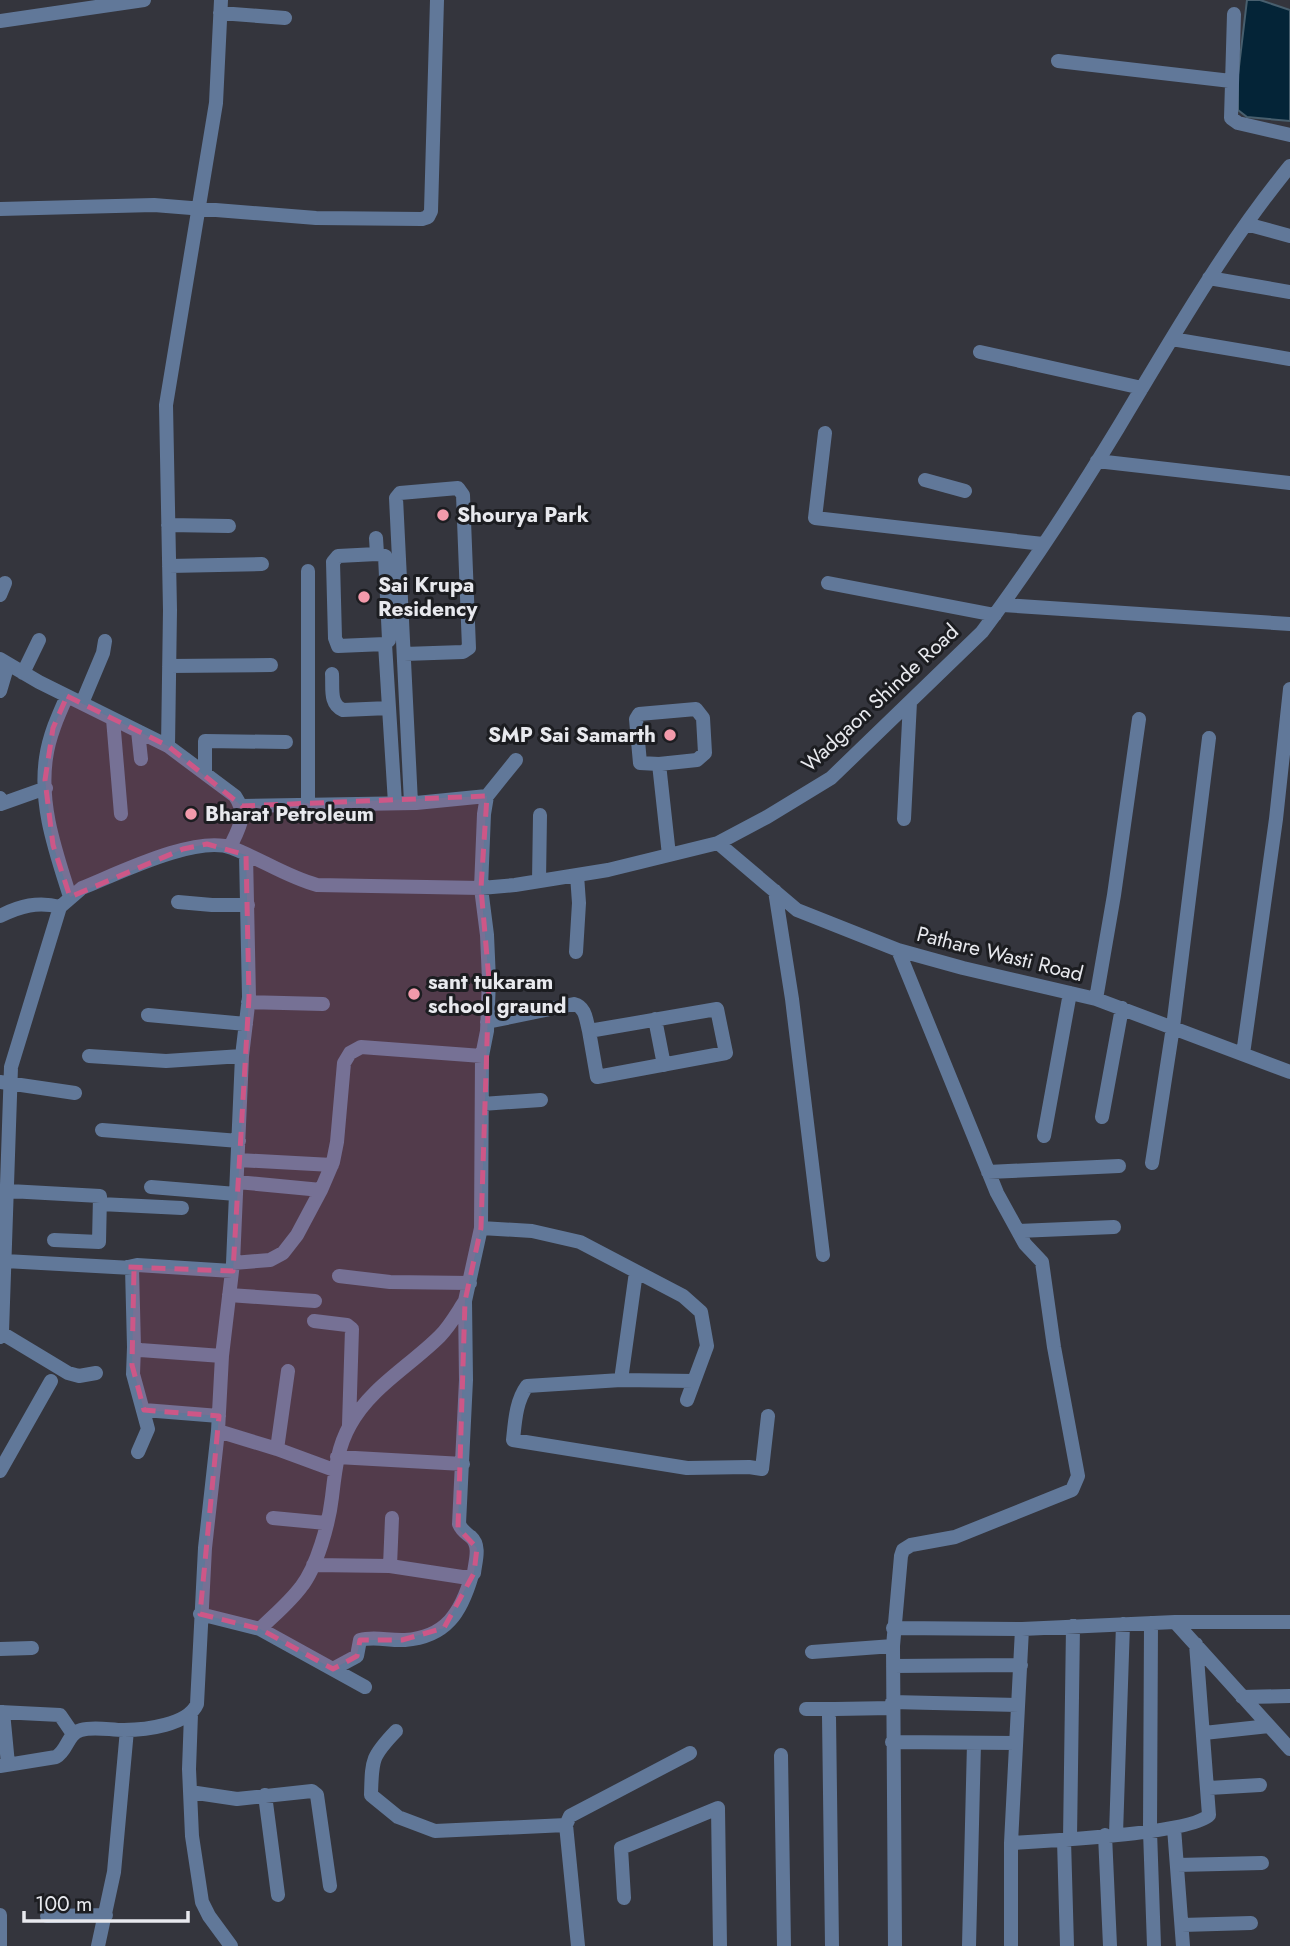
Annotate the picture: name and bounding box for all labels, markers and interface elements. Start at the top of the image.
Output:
place label: Shourya Park [457,500,589,530]
marker: Shourya Park [435,507,451,523]
place label: Sai Krupa Residency [378,570,478,624]
marker: Sai Krupa Residency [356,589,372,605]
street label: Wadgaon Shinde Road [795,617,965,779]
place label: SMP Sai Samarth [488,720,656,750]
marker: SMP Sai Samarth [662,727,678,743]
place label: Bharat Petroleum [205,799,374,829]
marker: Bharat Petroleum [183,806,199,822]
street label: Pathare Wasti Road [914,919,1086,989]
place label: sant tukaram school graund [428,967,567,1021]
marker: sant tukaram school graund [406,986,422,1002]
scale bar [24,1880,189,1924]
text: 100 m [35,1889,92,1919]

